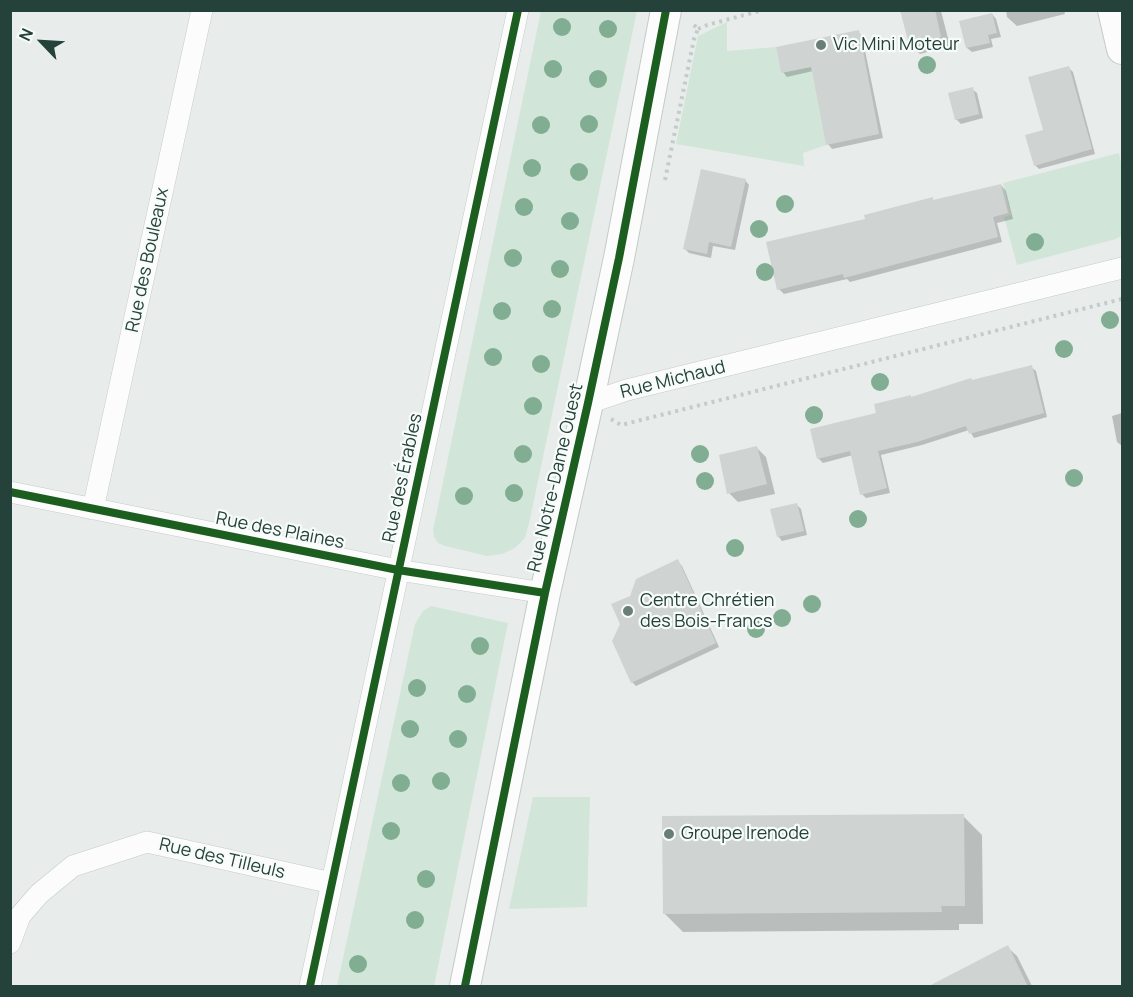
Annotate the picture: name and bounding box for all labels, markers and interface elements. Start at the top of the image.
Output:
north arrow [12,12,72,72]
text: N [13,25,38,44]
place label: Vic Mini Moteur [833,34,959,56]
marker: Vic Mini Moteur [814,38,828,52]
street label: Rue des Bouleaux [122,186,174,334]
street label: Rue Michaud [618,357,728,403]
street label: Rue Notre-Dame Ouest [524,382,588,574]
street label: Rue des Érables [379,411,427,545]
street label: Rue des Plaines [214,508,346,554]
place label: Centre Chrétien des Bois-Francs [640,590,774,632]
marker: Centre Chrétien des Bois-Francs [621,604,635,618]
place label: Groupe Irenode [681,823,809,845]
marker: Groupe Irenode [662,827,676,841]
street label: Rue des Tilleuls [157,834,287,884]

